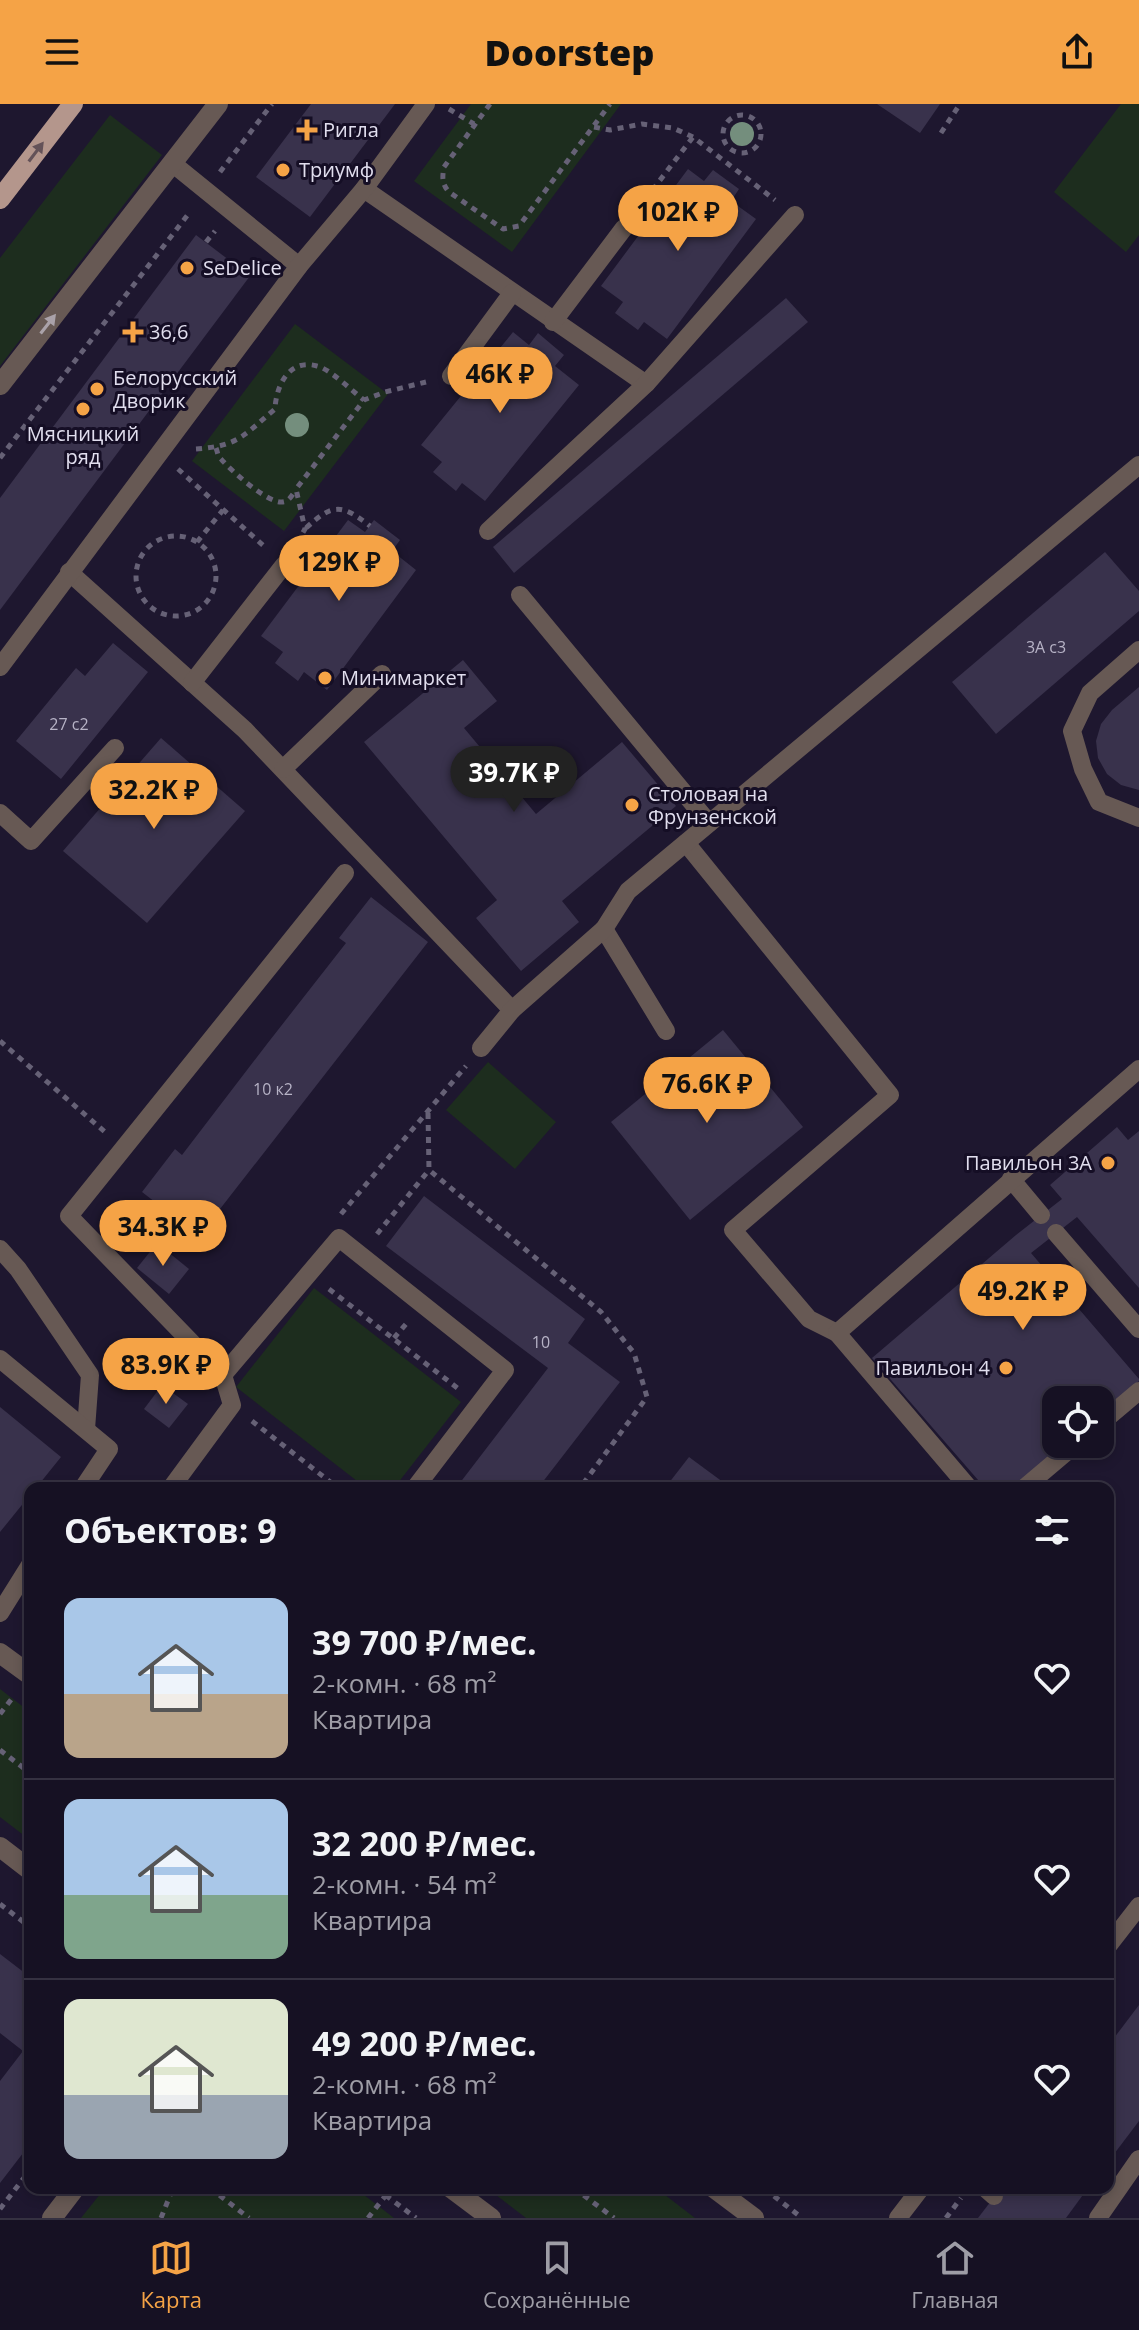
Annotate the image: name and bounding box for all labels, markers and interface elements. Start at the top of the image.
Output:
text: Doorstep [485,28,654,77]
icon: menu [40,30,84,74]
icon: share [1055,30,1099,74]
place label: Ригла [323,116,379,143]
marker: Ригла [298,121,316,139]
one-way arrow [28,141,44,162]
place label: Триумф [299,156,374,183]
marker: Триумф [274,161,292,179]
pin: 102K ₽ [613,185,743,253]
text: 102K ₽ [636,193,720,229]
place label: SeDelice [203,254,282,281]
marker: SeDelice [178,259,196,277]
one-way arrow [39,314,55,334]
place label: 36,6 [149,318,188,345]
marker: 36,6 [124,323,142,341]
pin: 46K ₽ [444,347,556,415]
text: 46K ₽ [466,355,534,391]
place label: Белорусский Дворик [113,364,237,414]
marker: Белорусский Дворик [88,380,106,398]
marker: Мясницкий ряд [74,400,92,418]
place label: Мясницкий ряд [27,420,139,470]
pin: 129K ₽ [274,535,404,603]
text: 129K ₽ [297,543,381,579]
house number: 3А с3 [1026,636,1066,658]
place label: Минимаркет [341,664,466,691]
marker: Минимаркет [316,669,334,687]
house number: 27 с2 [49,713,89,735]
pin: 39.7K ₽ [440,746,588,814]
text: 39.7K ₽ [468,754,560,790]
pin: 32.2K ₽ [80,763,228,831]
text: 32.2K ₽ [108,771,200,807]
place label: Столовая на Фрунзенской [648,780,777,830]
marker: Столовая на Фрунзенской [623,796,641,814]
pin: 76.6K ₽ [633,1057,781,1125]
text: 76.6K ₽ [661,1065,753,1101]
house number: 10 к2 [253,1078,293,1100]
place label: Павильон 3А [965,1149,1092,1176]
marker: Павильон 3А [1099,1154,1117,1172]
pin: 34.3K ₽ [89,1200,237,1268]
text: 34.3K ₽ [117,1208,209,1244]
pin: 49.2K ₽ [949,1264,1097,1332]
text: 49.2K ₽ [977,1272,1069,1308]
house number: 10 [532,1331,550,1353]
pin: 83.9K ₽ [92,1338,240,1406]
text: 83.9K ₽ [120,1346,212,1382]
place label: Павильон 4 [876,1354,991,1381]
marker: Павильон 4 [997,1359,1015,1377]
map controls [1042,1386,1114,1458]
button: locate [1042,1386,1114,1458]
text: Объектов: 9 [64,1507,277,1553]
icon: filters [1030,1508,1074,1552]
text: 39 700 ₽/мес. [312,1619,537,1665]
icon: home [128,1630,224,1726]
icon: heart [1030,1656,1074,1700]
text: 2-комн. · 68 m² [312,1665,497,1701]
text: Квартира [312,1701,432,1737]
text: 32 200 ₽/мес. [312,1820,537,1866]
icon: home [128,1831,224,1927]
icon: heart [1030,1857,1074,1901]
text: 2-комн. · 54 m² [312,1866,497,1902]
text: Квартира [312,1902,432,1938]
text: 49 200 ₽/мес. [312,2020,537,2066]
icon: home [128,2031,224,2127]
icon: heart [1030,2057,1074,2101]
text: 2-комн. · 68 m² [312,2066,497,2102]
text: Квартира [312,2102,432,2138]
tab: Карта [140,2236,202,2314]
tab: Сохранённые [483,2236,631,2314]
tab: Главная [911,2236,999,2314]

